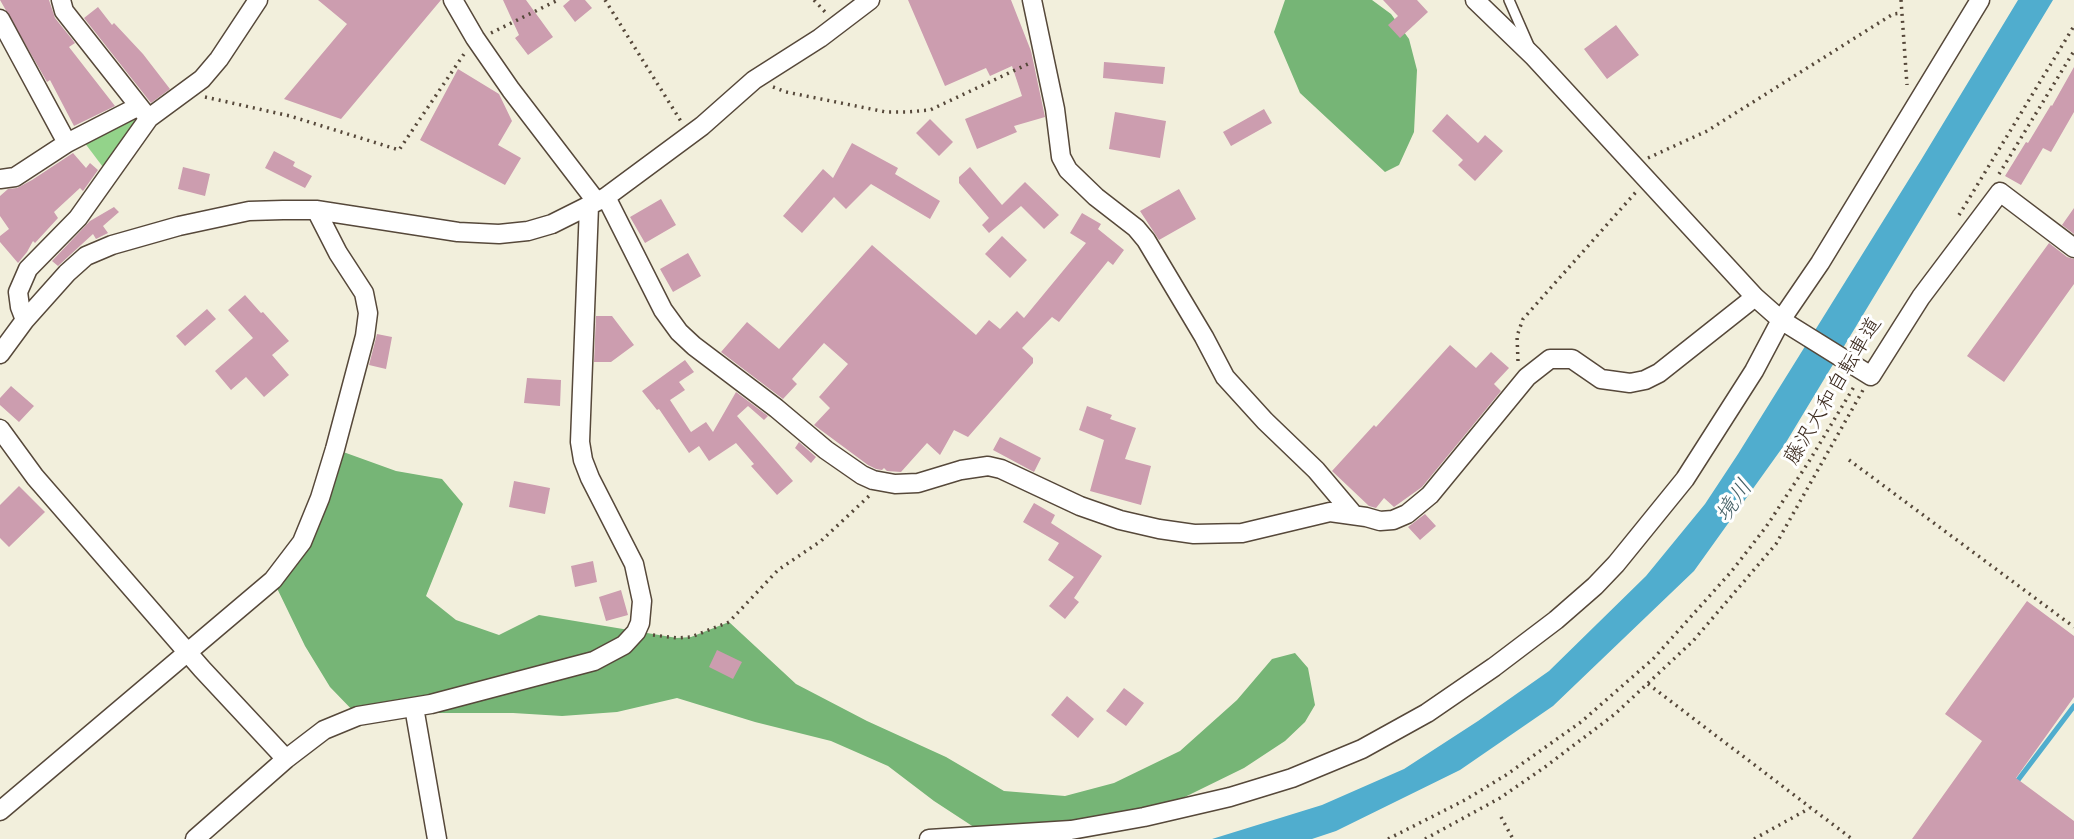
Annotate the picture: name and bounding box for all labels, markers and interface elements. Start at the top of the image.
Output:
street label: 藤沢大和自転車道 [1779,313,1887,469]
water label: 境川 [1710,474,1758,528]

